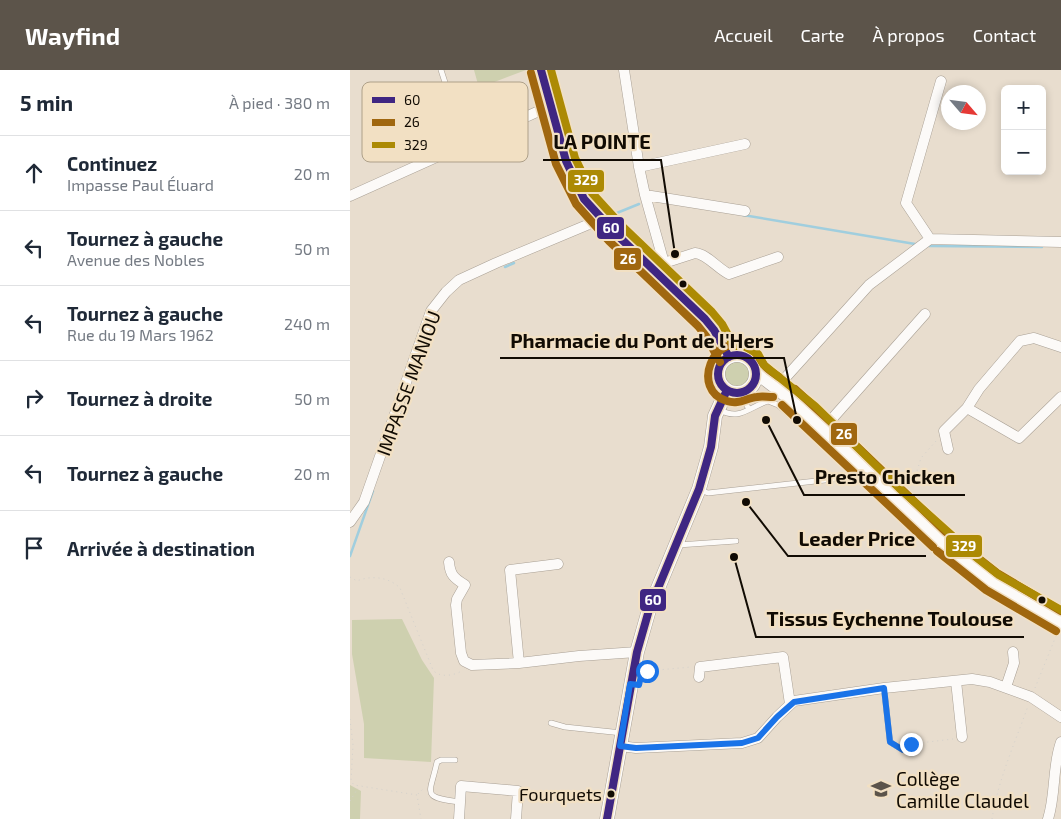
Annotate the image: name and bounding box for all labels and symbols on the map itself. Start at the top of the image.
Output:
legend [362,82,528,162]
north arrow [941,85,986,130]
text: 60 [404,91,420,108]
text: 26 [404,113,420,130]
callout: LA POINTE [543,125,661,160]
text: LA POINTE [553,129,651,153]
text: 329 [404,136,428,153]
line badge: 329 [567,169,605,193]
text: 329 [574,171,598,188]
line badge: 60 [596,216,625,240]
text: 60 [602,219,620,236]
line badge: 26 [613,247,642,271]
text: 26 [620,250,636,267]
unlabelled marker [678,279,688,289]
street label: IMPASSE MANIOU [371,307,445,459]
callout: Pharmacie du Pont de l'Hers [500,323,784,358]
text: Pharmacie du Pont de l'Hers [510,328,774,352]
line badge: 26 [830,422,858,446]
text: 26 [836,425,852,442]
callout: Presto Chicken [804,460,965,495]
text: Presto Chicken [815,464,955,488]
callout: Leader Price [788,521,926,556]
text: Leader Price [799,526,915,550]
line badge: 329 [945,534,983,558]
text: 329 [952,537,976,554]
line badge: 60 [639,588,667,612]
text: 60 [644,591,662,608]
unlabelled marker [1037,595,1047,605]
callout: Tissus Eychenne Toulouse [756,602,1024,637]
text: Tissus Eychenne Toulouse [767,606,1013,631]
route start [636,660,659,683]
route end [900,733,923,756]
place label: Collège Camille Claudel [896,767,1029,812]
school or university icon: Collège Camille Claudel [870,778,892,800]
place label: Fourquets [519,783,602,805]
marker: Fourquets [606,789,616,799]

